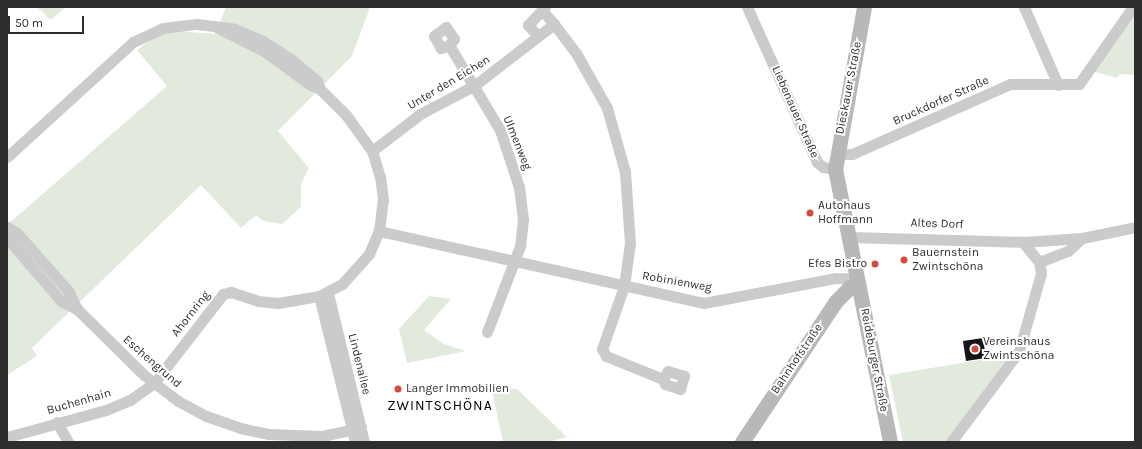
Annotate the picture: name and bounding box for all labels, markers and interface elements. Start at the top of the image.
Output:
scale bar [10,8,86,34]
text: 50 m [15,16,43,30]
street label: Dieskauer Straße [833,40,865,136]
street label: Unter den Eichen [405,53,493,113]
street label: Liebenauer Straße [768,64,822,160]
street label: Bruckdorfer Straße [891,73,991,129]
street label: Ulmenweg [500,114,534,172]
place label: Autohaus Hoffmann [818,199,873,227]
marker: Autohaus Hoffmann [805,208,815,218]
street label: Altes Dorf [910,216,964,232]
place label: Bauernstein Zwintschöna [912,246,983,274]
marker: Bauernstein Zwintschöna [899,255,909,265]
place label: Efes Bistro [808,257,867,271]
marker: Efes Bistro [870,259,880,269]
street label: Robinienweg [641,269,713,295]
street label: Ahornring [169,288,213,340]
street label: Reideburger Straße [857,307,891,413]
street label: Bahnhofstraße [768,321,826,397]
street label: Lindenallee [344,332,374,396]
street label: Eschengrund [120,333,184,391]
place label: Vereinshaus Zwintschöna [983,335,1054,363]
marker: Vereinshaus Zwintschöna [970,344,980,354]
place label: Langer Immobilien [406,382,509,396]
marker: Langer Immobilien [393,384,403,394]
street label: Buchenhain [45,386,113,418]
district label: ZWINTSCHÖNA [387,398,493,414]

